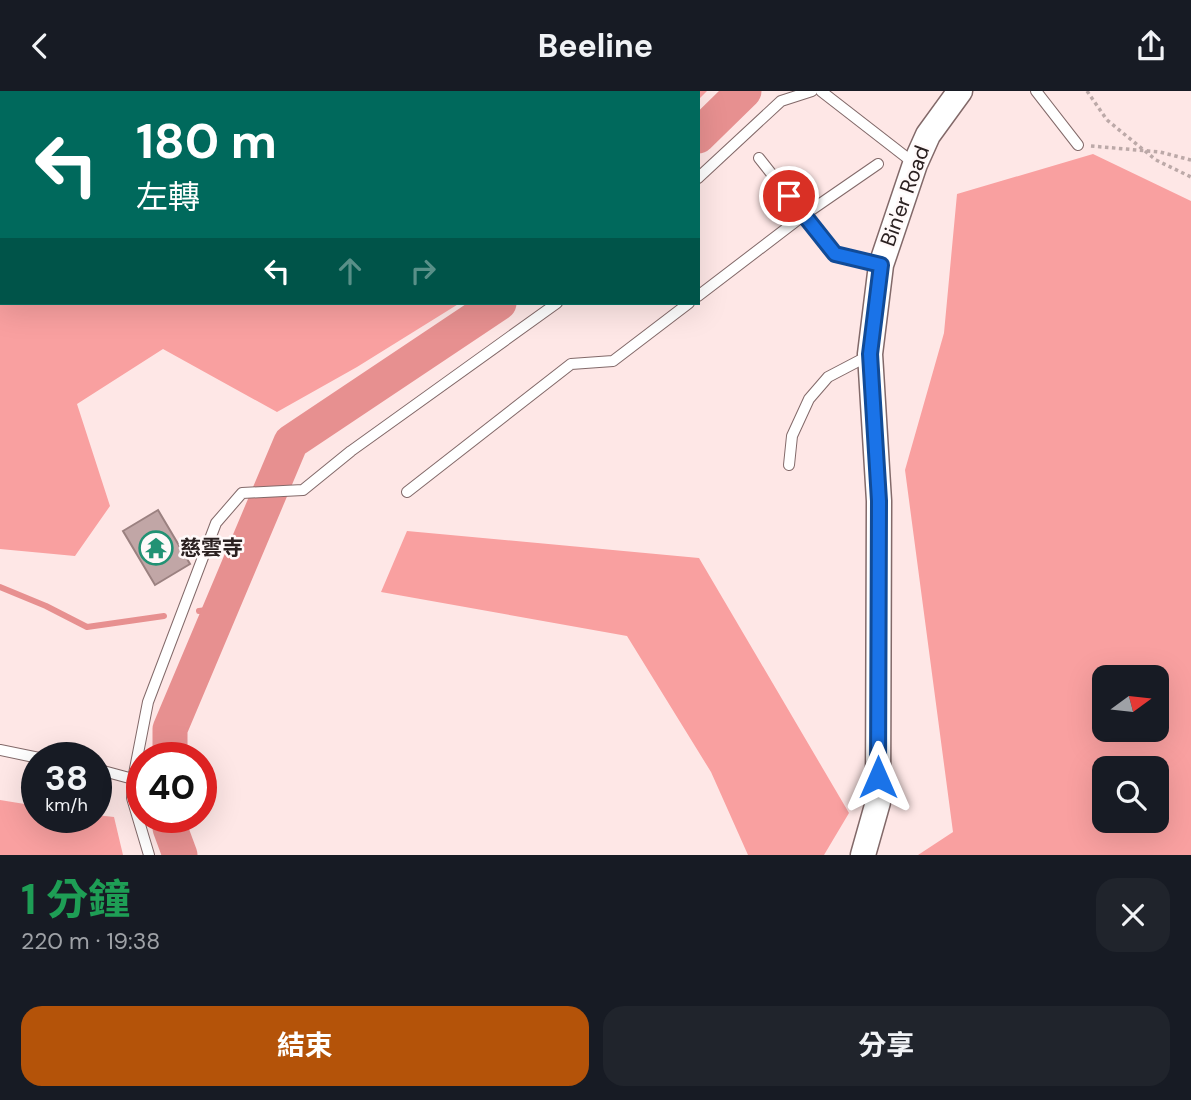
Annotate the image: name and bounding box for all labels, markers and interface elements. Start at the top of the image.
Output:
text: Beeline [538,25,653,67]
icon: back [21,27,59,65]
icon: share [1132,27,1170,65]
text: 180 m [136,109,277,173]
icon: left [21,119,112,210]
street label: Bin'er Road [874,142,936,250]
pin [759,166,819,226]
text: 左轉 [136,176,200,218]
icon: arrive [770,177,808,215]
icon: left [258,252,296,290]
icon: ahead [331,252,369,290]
icon: right [404,252,442,290]
temple icon: 慈雲寺 [137,529,175,567]
place label: 慈雲寺 [180,534,243,562]
north arrow [1092,665,1169,742]
map controls [1092,665,1169,833]
position arrow [841,740,915,814]
speed limit sign: 40 [126,742,217,833]
text: 38 [45,755,88,801]
button: search [1092,756,1169,833]
text: km/h [45,793,88,817]
text: 1 分鐘 [21,872,130,927]
button: close [1096,878,1170,952]
text: 220 m · 19:38 [21,926,160,956]
button: 結束 [21,1006,589,1086]
button: 分享 [603,1006,1170,1086]

